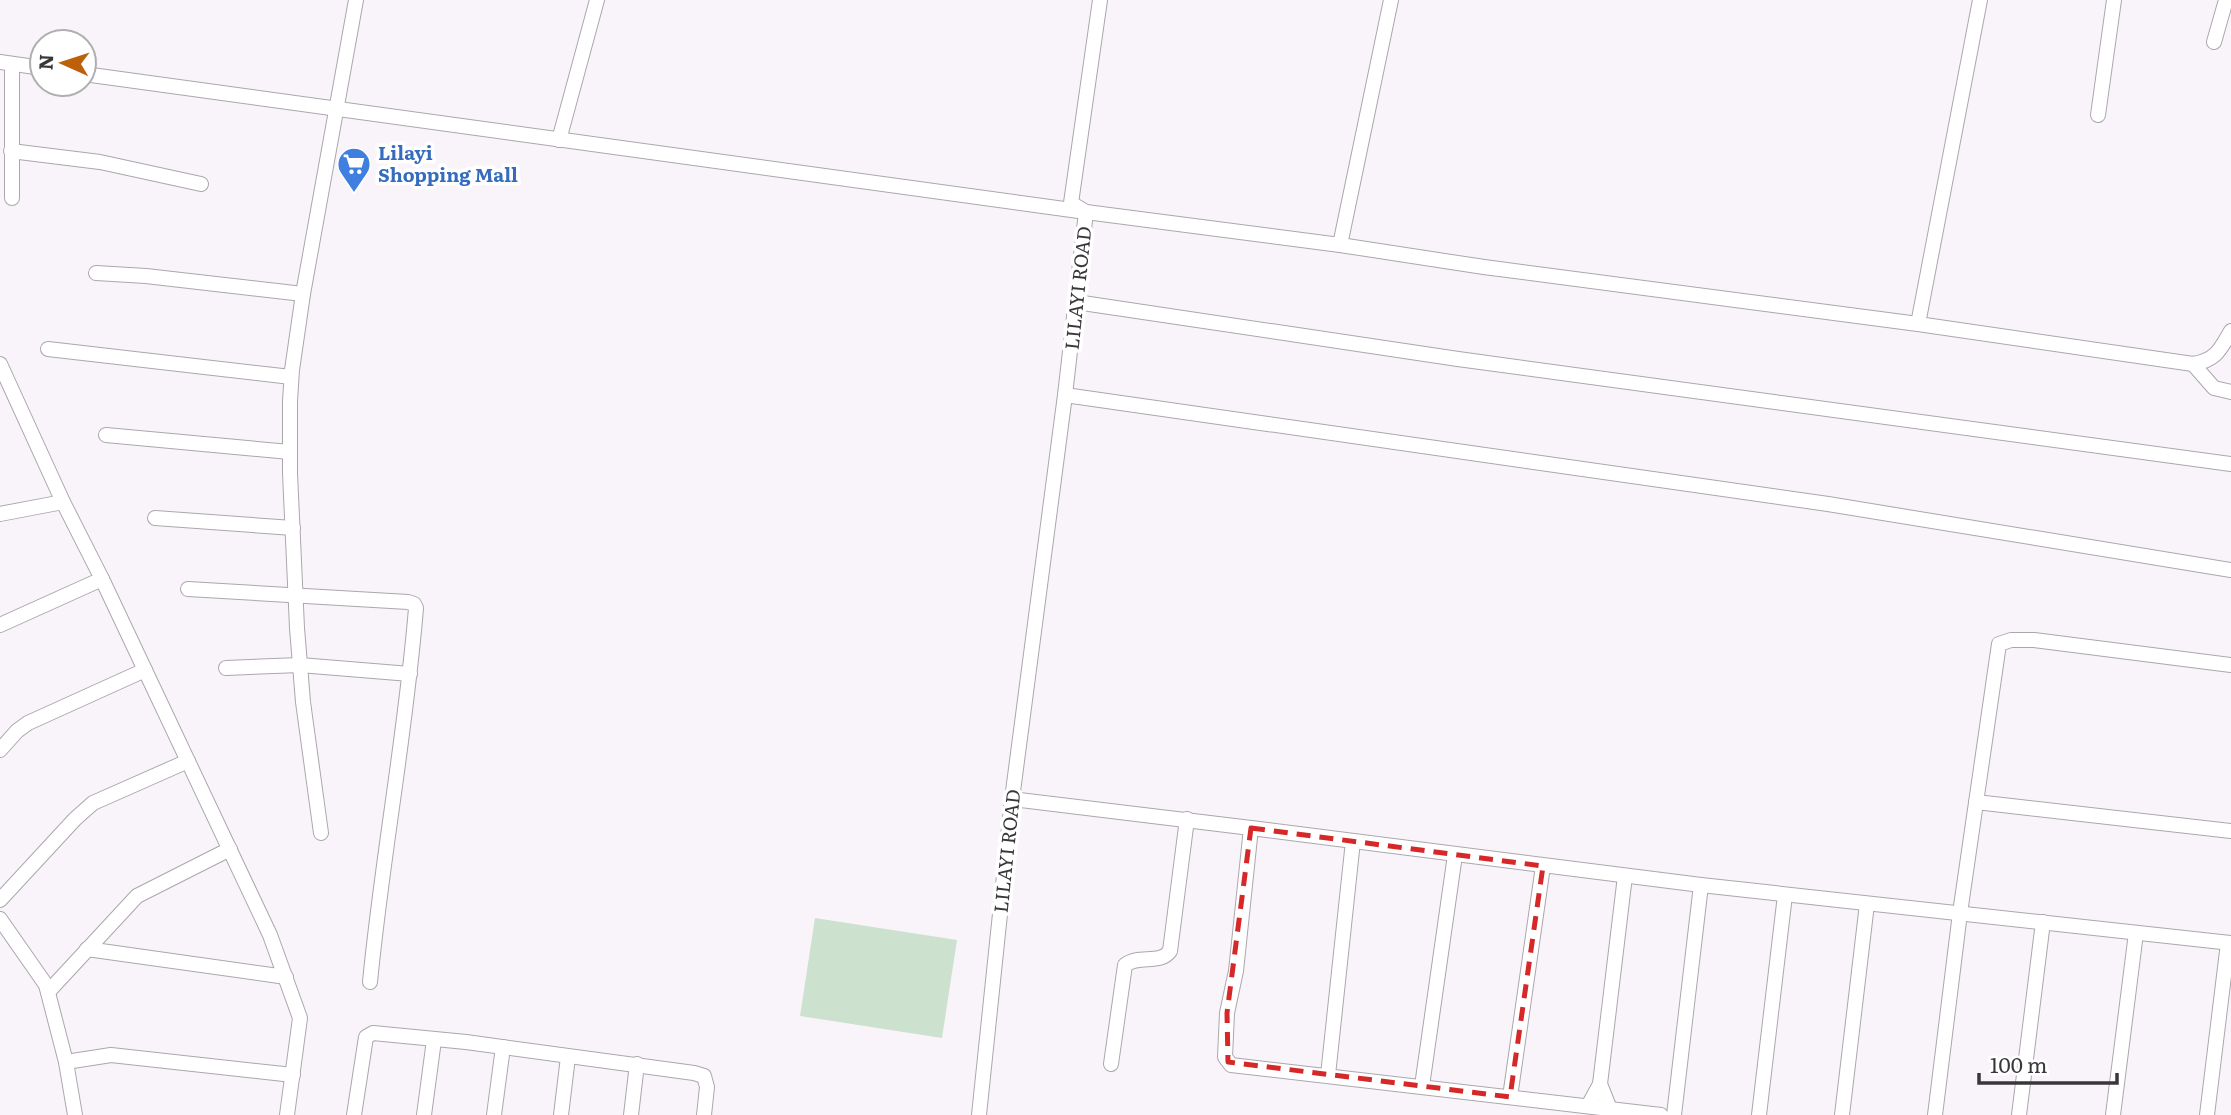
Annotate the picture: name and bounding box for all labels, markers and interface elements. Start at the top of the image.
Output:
north arrow [28,28,98,98]
text: N [31,53,59,71]
place label: Lilayi Shopping Mall [378,138,518,188]
supermarket icon: Lilayi Shopping Mall [335,145,373,194]
street label: LILAYI ROAD [1057,225,1097,351]
street label: LILAYI ROAD [986,788,1026,914]
scale bar [1979,1042,2117,1086]
text: 100 m [1990,1048,2047,1079]

